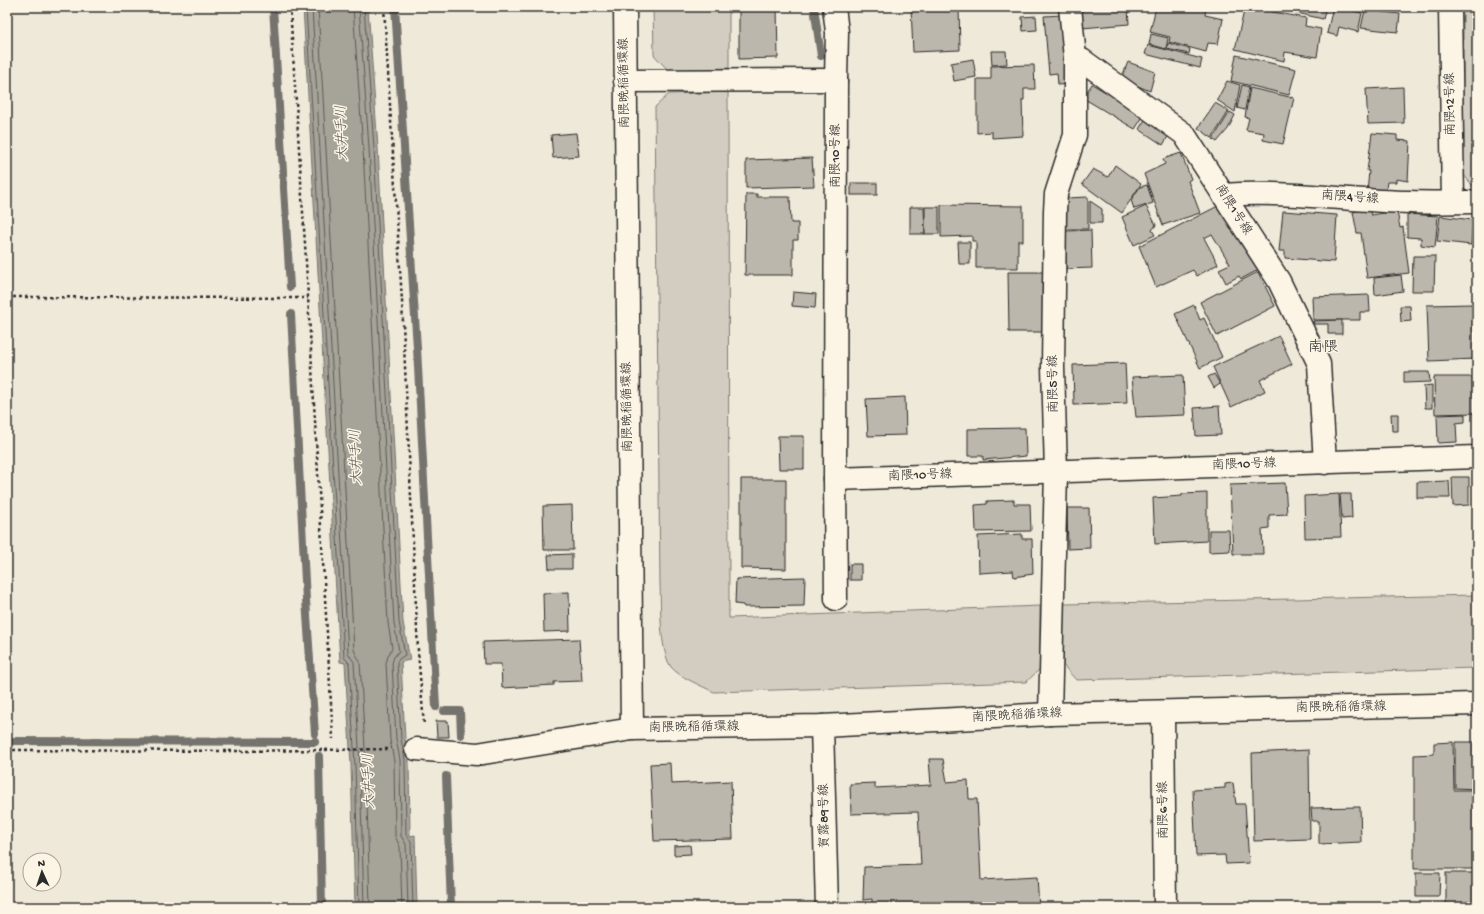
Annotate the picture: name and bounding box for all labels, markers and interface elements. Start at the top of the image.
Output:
street label: 南隈晩稲循環線 [616,36,633,129]
street label: 南隈12号線 [1442,71,1459,136]
water label: 大井手川 [333,105,352,161]
street label: 南隈10号線 [828,123,844,188]
street label: 南隈1号線 [1211,181,1256,239]
street label: 南隈4号線 [1320,187,1381,208]
district label: 南隈 [1308,338,1338,357]
street label: 南隈5号線 [1045,353,1062,414]
street label: 南隈晩稲循環線 [619,360,636,453]
water label: 大井手川 [347,429,366,485]
street label: 南隈10号線 [1211,455,1278,474]
street label: 南隈10号線 [887,466,954,485]
street label: 南隈晩稲循環線 [1295,699,1388,716]
street label: 南隈晩稲循環線 [971,705,1064,726]
street label: 南隈晩稲循環線 [648,719,741,736]
water label: 大井手川 [360,753,379,809]
street label: 南隈6号線 [1155,780,1172,839]
street label: 賀露89号線 [816,782,833,849]
north arrow [22,852,62,892]
text: N [38,858,45,870]

